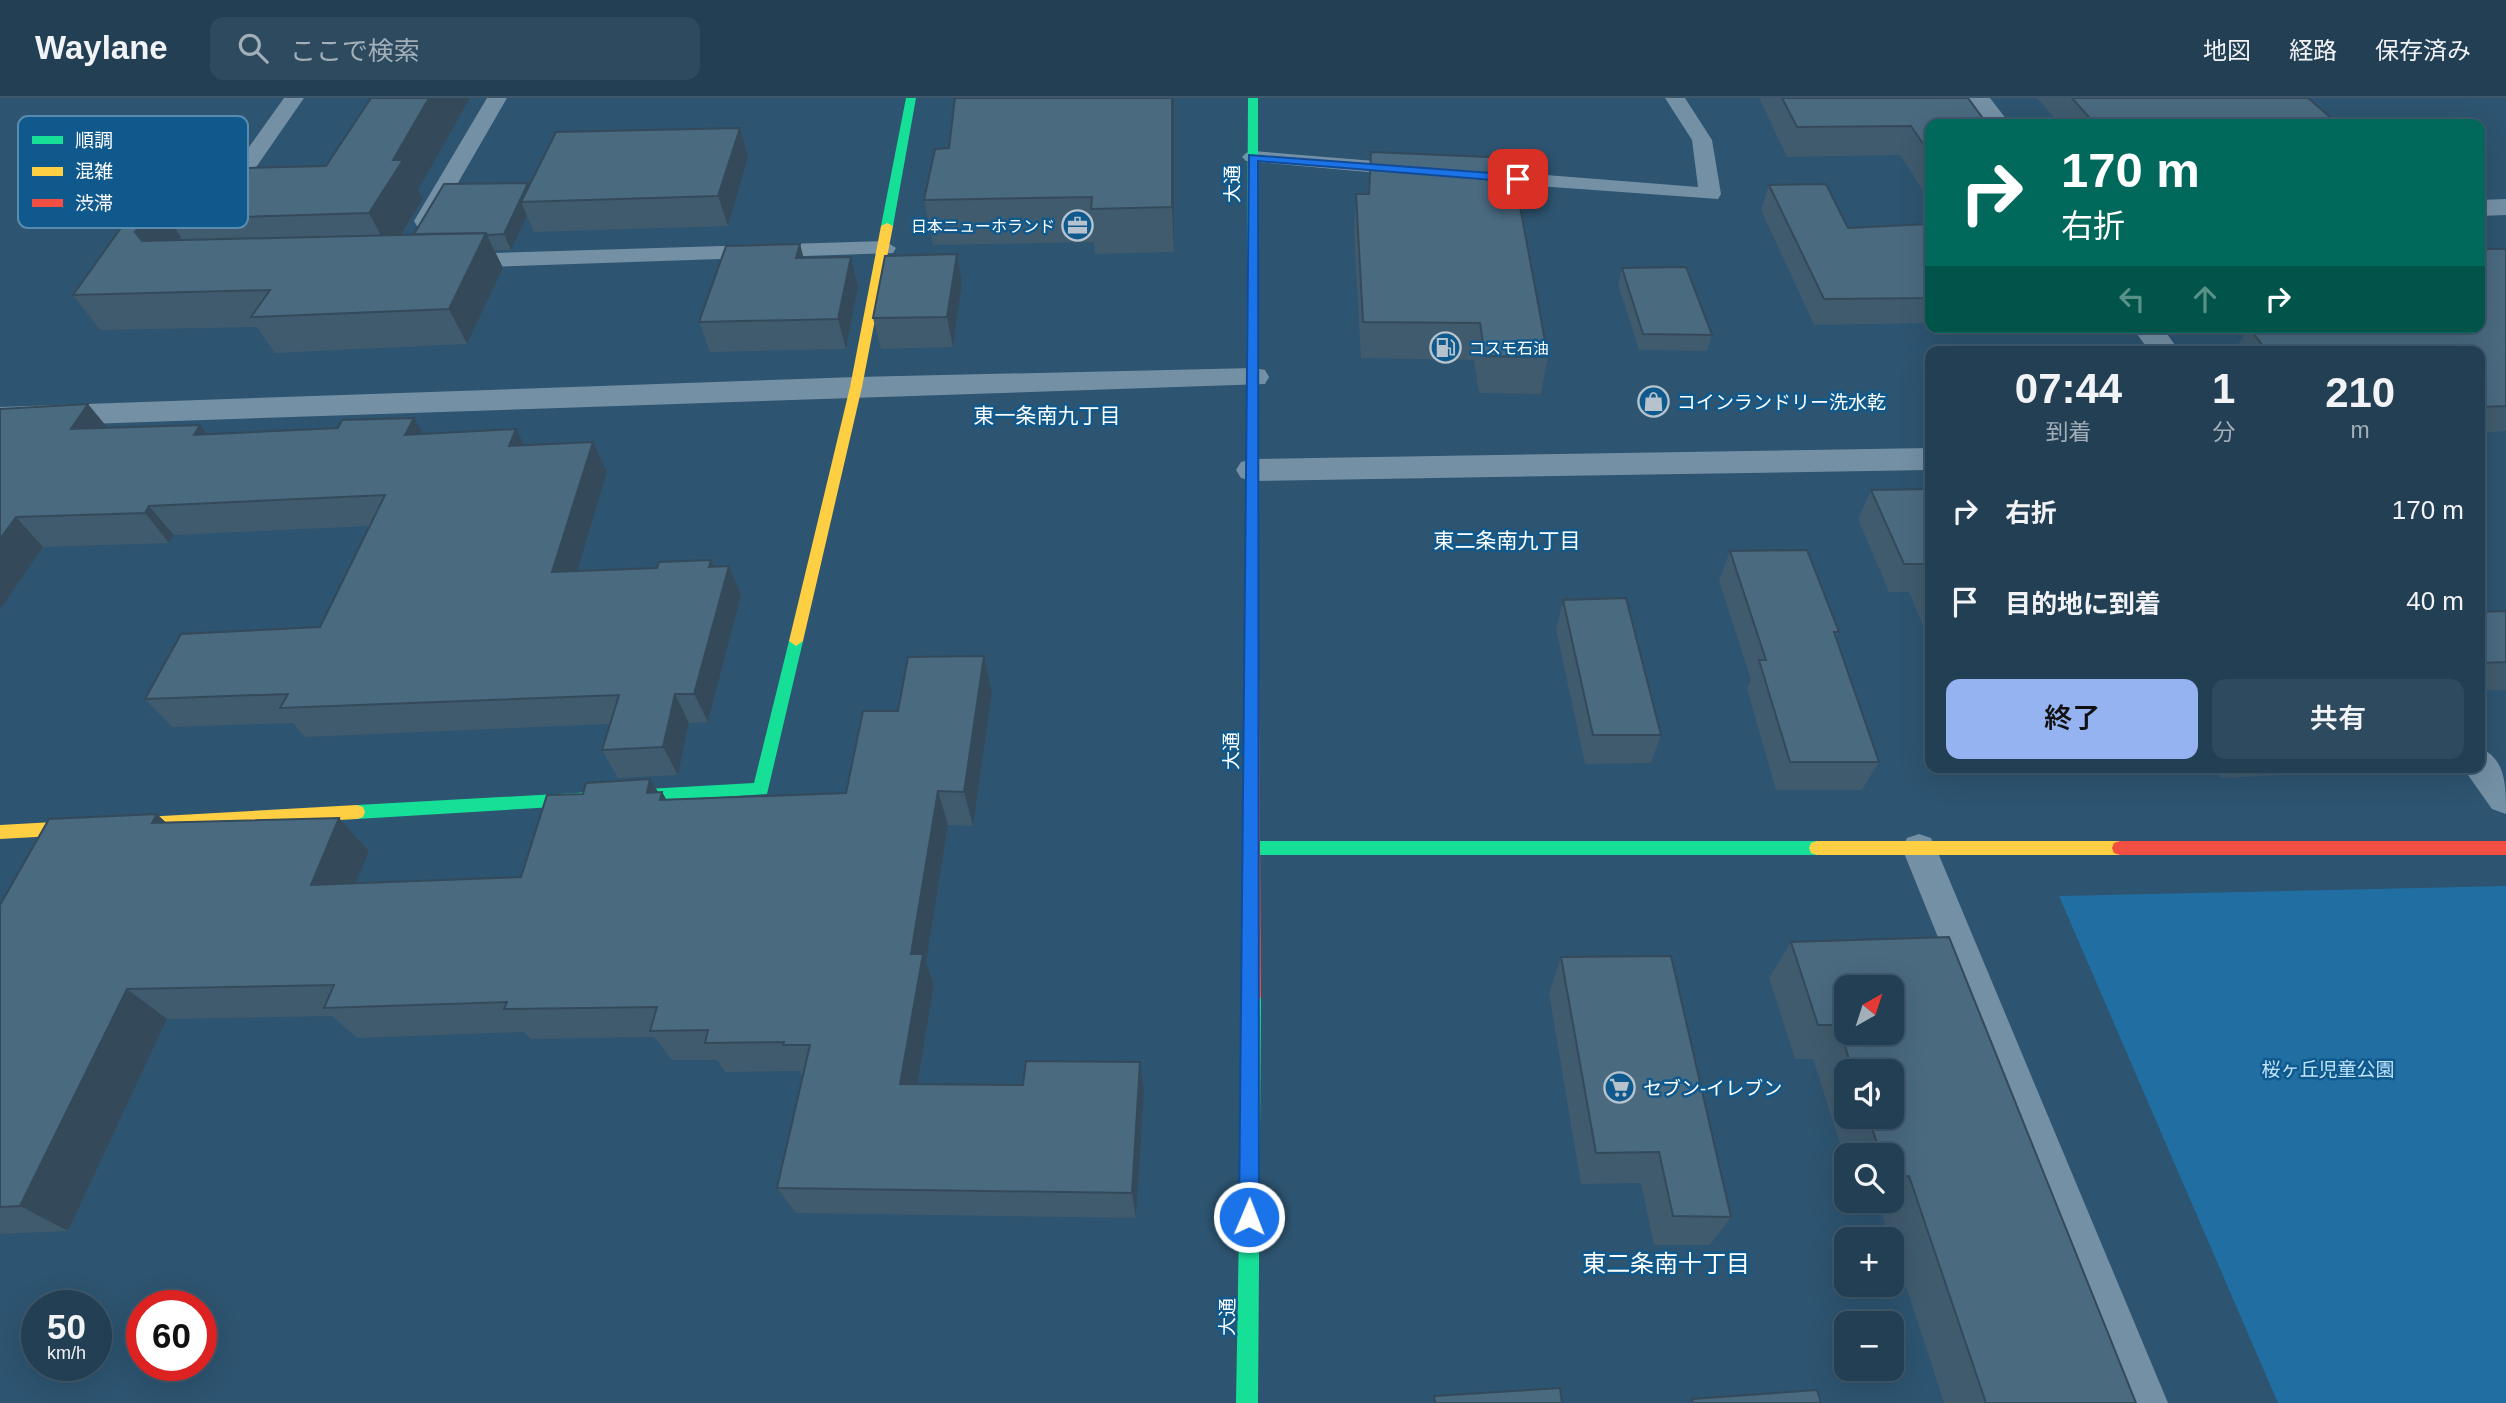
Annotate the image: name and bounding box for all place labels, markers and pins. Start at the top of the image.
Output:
pin [1488,149,1548,209]
office icon: 日本ニューホランド [1061,209,1095,243]
place label: 日本ニューホランド [911,218,1055,235]
fuel station icon: コスモ石油 [1429,331,1463,365]
place label: コスモ石油 [1469,340,1549,357]
shop icon: コインランドリー洗水乾 [1637,385,1671,419]
place label: コインランドリー洗水乾 [1677,392,1886,413]
supermarket icon: セブン-イレブン [1603,1071,1637,1105]
place label: セブン-イレブン [1643,1078,1782,1099]

